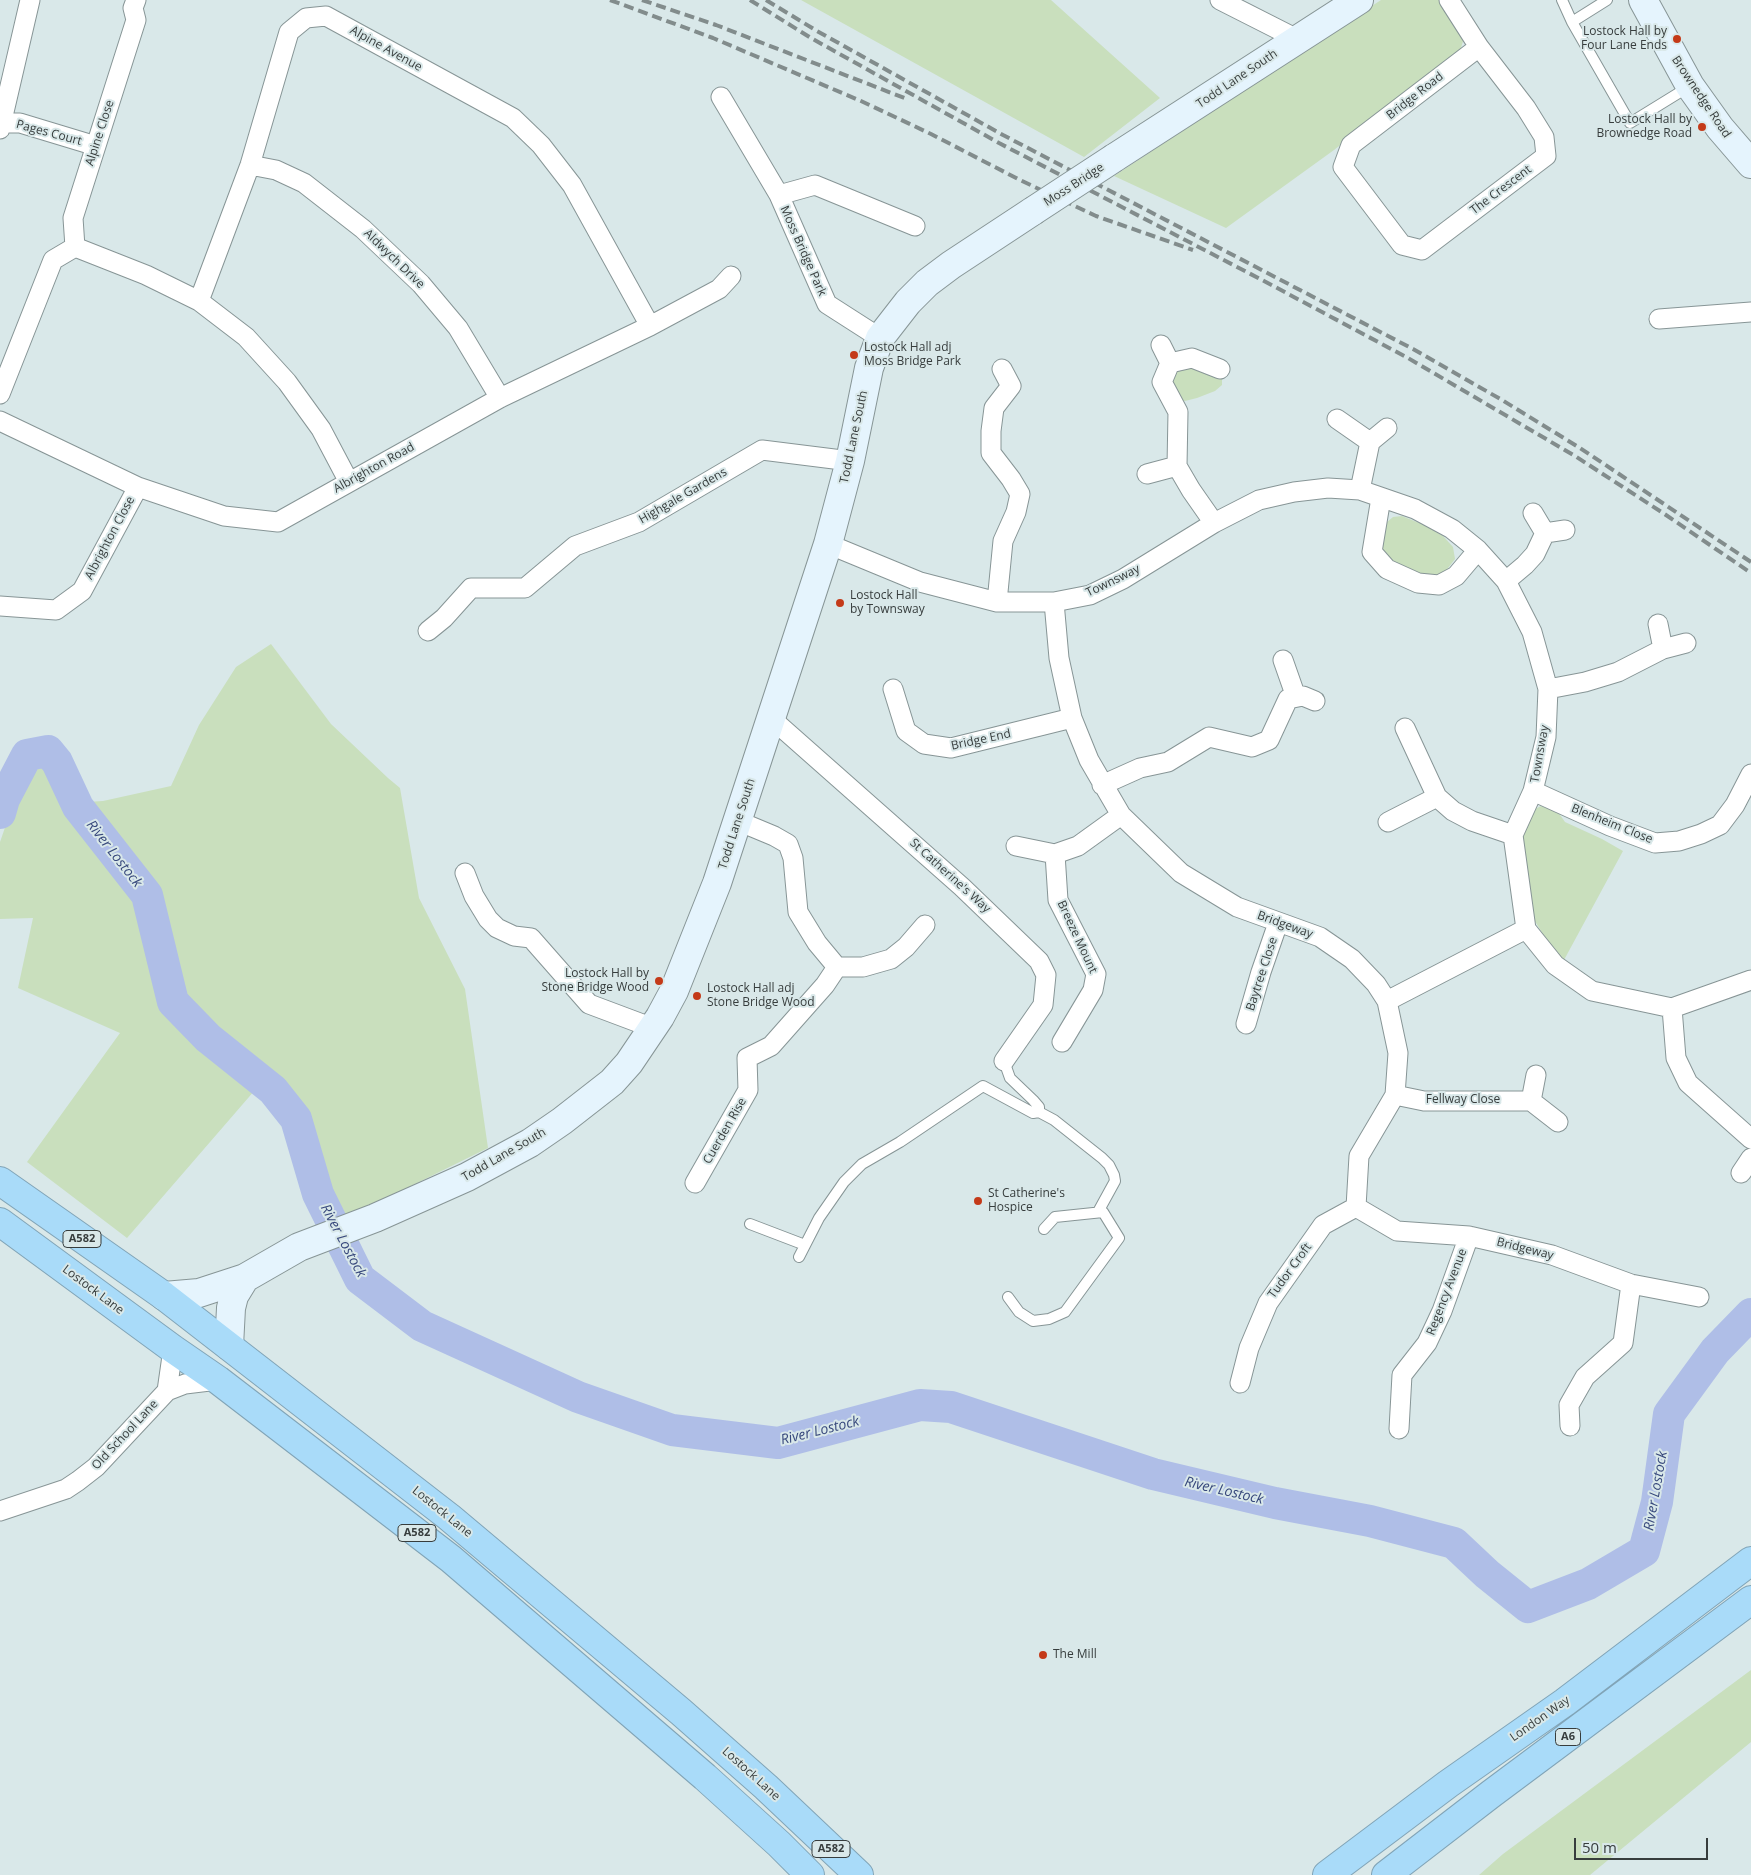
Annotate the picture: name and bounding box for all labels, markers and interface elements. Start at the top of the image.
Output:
street label: Alpine Avenue [348,23,424,75]
place label: Lostock Hall by Four Lane Ends [1581,25,1667,53]
marker: Lostock Hall by Four Lane Ends [1671,33,1683,45]
street label: Todd Lane South [1194,47,1280,111]
street label: Brownedge Road [1668,53,1734,141]
street label: Bridge Road [1384,69,1446,123]
street label: Alpine Close [83,98,117,168]
place label: Lostock Hall by Brownedge Road [1596,113,1692,141]
street label: Pages Court [15,117,83,149]
marker: Lostock Hall by Brownedge Road [1696,121,1708,133]
street label: Moss Bridge [1041,160,1107,210]
street label: The Crescent [1468,162,1534,218]
street label: Moss Bridge Park [777,204,829,298]
street label: Aldwych Drive [361,226,427,292]
place label: Lostock Hall adj Moss Bridge Park [864,341,961,369]
marker: Lostock Hall adj Moss Bridge Park [848,349,860,361]
street label: Todd Lane South [837,389,871,485]
street label: Albrighton Road [331,440,417,496]
street label: Highgale Gardens [636,465,730,527]
street label: Albrighton Close [82,494,138,582]
street label: Townsway [1084,562,1142,600]
place label: Lostock Hall by Townsway [850,589,925,617]
marker: Lostock Hall by Townsway [834,597,846,609]
street label: Townsway [1528,724,1552,784]
street label: Bridge End [950,727,1012,753]
street label: Todd Lane South [716,777,758,871]
street label: Blenheim Close [1569,801,1655,847]
water label: River Lostock [83,817,145,891]
street label: St Catherine's Way [907,836,993,916]
street label: Breeze Mount [1054,898,1100,976]
street label: Bridgeway [1255,908,1315,942]
street label: Baytree Close [1243,935,1281,1013]
place label: Lostock Hall by Stone Bridge Wood [541,967,649,995]
marker: Lostock Hall by Stone Bridge Wood [653,975,665,987]
place label: Lostock Hall adj Stone Bridge Wood [707,982,815,1010]
marker: Lostock Hall adj Stone Bridge Wood [691,990,703,1002]
street label: Fellway Close [1426,1093,1500,1107]
street label: Cuerden Rise [700,1095,750,1167]
street label: Todd Lane South [459,1125,549,1185]
place label: St Catherine's Hospice [988,1187,1065,1215]
marker: St Catherine's Hospice [972,1195,984,1207]
water label: River Lostock [317,1202,369,1280]
road number: A582 [63,1230,101,1248]
street label: Bridgeway [1495,1235,1555,1263]
street label: Tudor Croft [1265,1241,1315,1301]
street label: Regency Avenue [1424,1247,1470,1337]
street label: Lostock Lane [60,1262,126,1318]
street label: Old School Lane [89,1397,161,1473]
water label: River Lostock [779,1413,861,1449]
water label: River Lostock [1641,1450,1671,1532]
water label: River Lostock [1183,1474,1265,1508]
street label: Lostock Lane [409,1483,475,1541]
road number: A582 [398,1525,436,1542]
place label: The Mill [1053,1648,1097,1662]
marker: The Mill [1037,1649,1049,1661]
street label: London Way [1507,1693,1573,1745]
road number: A6 [1556,1728,1580,1745]
street label: Lostock Lane [719,1744,783,1804]
scale bar [1576,1828,1710,1860]
text: 50 m [1582,1837,1617,1857]
road number: A582 [812,1840,850,1858]

